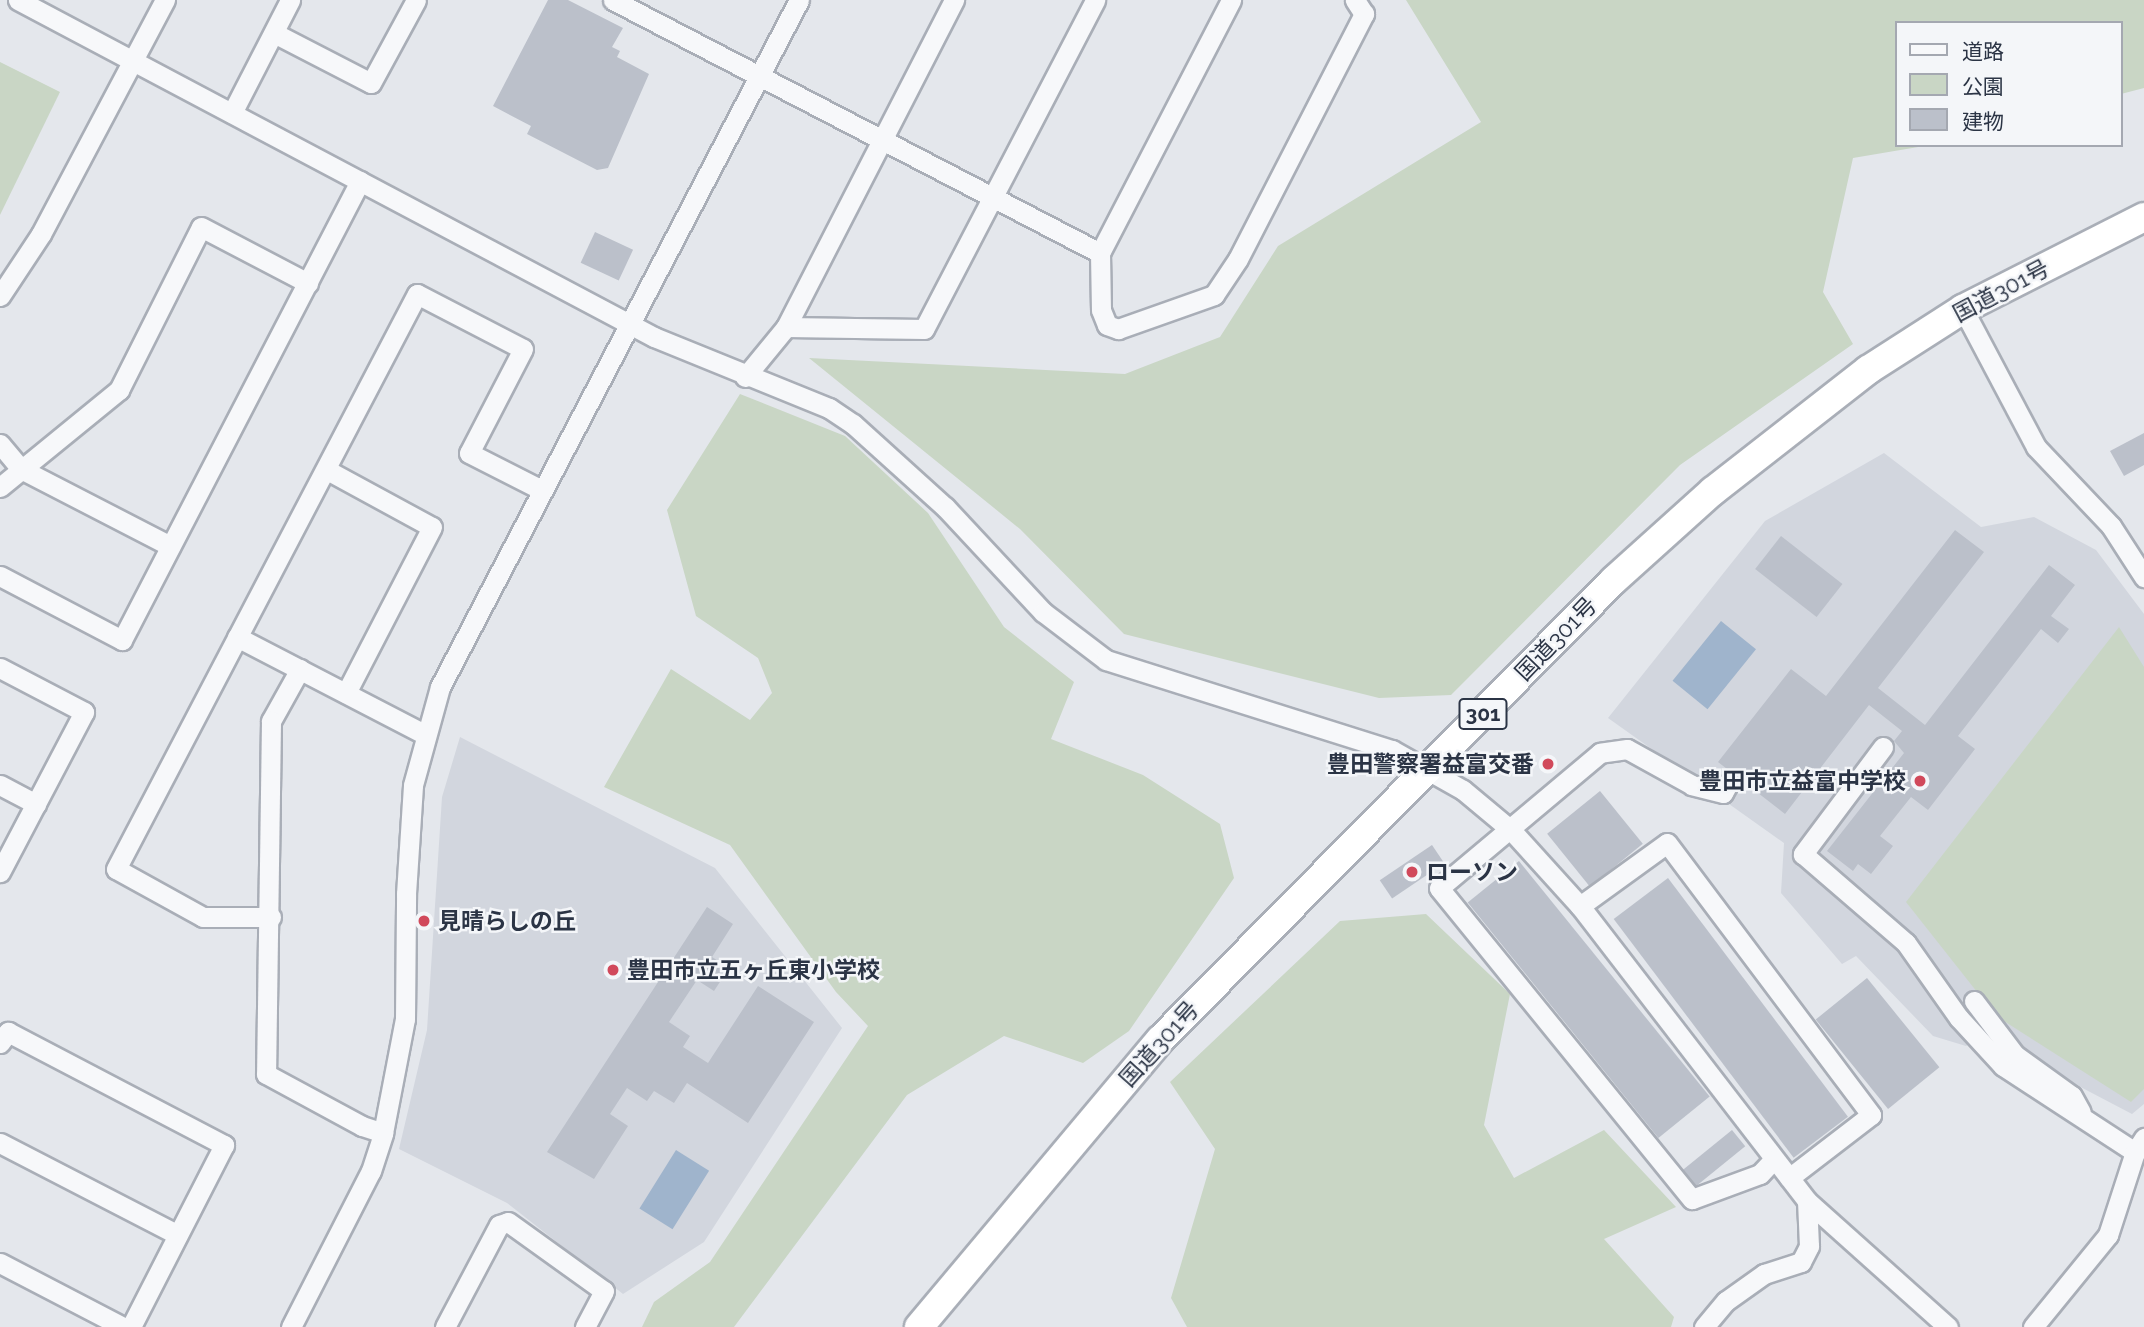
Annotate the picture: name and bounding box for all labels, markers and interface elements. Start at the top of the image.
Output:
legend [1896,21,2123,147]
text: 道路 [1962,39,2004,64]
text: 公園 [1962,74,2004,99]
text: 建物 [1962,109,2004,134]
street label: 国道301号 [1948,254,2054,328]
street label: 国道301号 [1510,592,1602,686]
road number: 301 [1458,696,1508,732]
place label: 豊田警察署益富交番 [1327,750,1534,778]
marker: 豊田警察署益富交番 [1540,756,1556,772]
place label: 豊田市立益富中学校 [1699,767,1906,795]
marker: 豊田市立益富中学校 [1912,773,1928,789]
place label: ローソン [1426,858,1518,886]
marker: ローソン [1404,864,1420,880]
place label: 見晴らしの丘 [438,907,576,935]
marker: 見晴らしの丘 [416,913,432,929]
place label: 豊田市立五ヶ丘東小学校 [627,956,880,984]
marker: 豊田市立五ヶ丘東小学校 [605,962,621,978]
street label: 国道301号 [1114,996,1204,1092]

